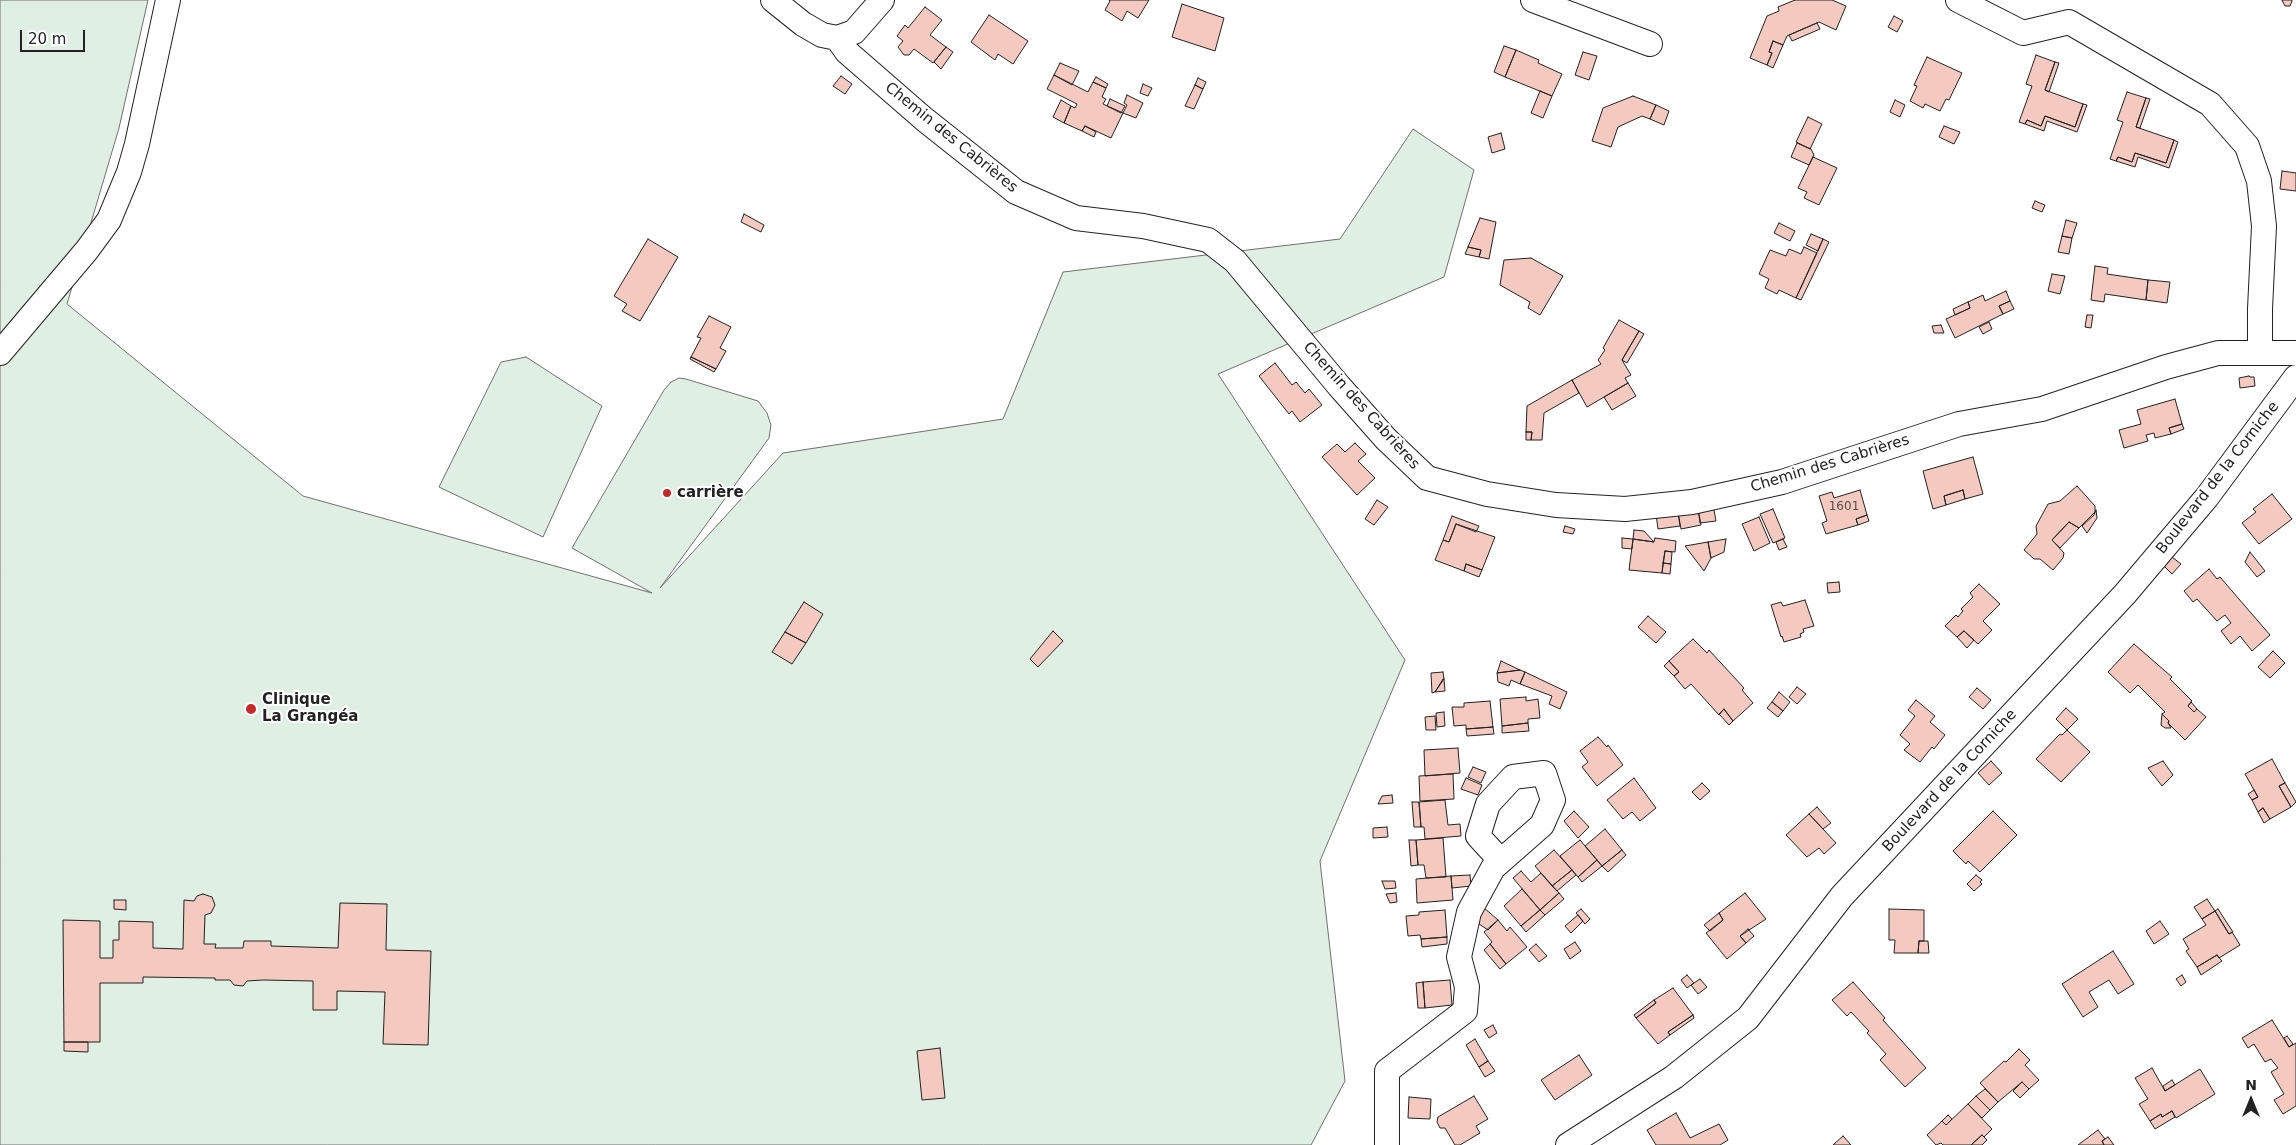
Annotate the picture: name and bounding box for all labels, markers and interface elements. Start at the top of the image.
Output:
scale bar [22,20,88,52]
text: 20 m [28,30,66,48]
street label: Chemin des Cabrières [881,79,1021,197]
street label: Chemin des Cabrières [1299,339,1423,473]
street label: Boulevard de la Corniche [2153,398,2283,558]
street label: Chemin des Cabrières [1748,431,1912,497]
place label: carrière [677,484,744,502]
marker: carrière [661,487,673,499]
house number: 1601 [1829,500,1859,514]
place label: Clinique La Grangéa [262,691,358,726]
marker: Clinique La Grangéa [244,702,258,716]
street label: Boulevard de la Corniche [1879,706,2021,856]
north arrow [2226,1075,2276,1125]
text: N [2245,1077,2257,1093]

